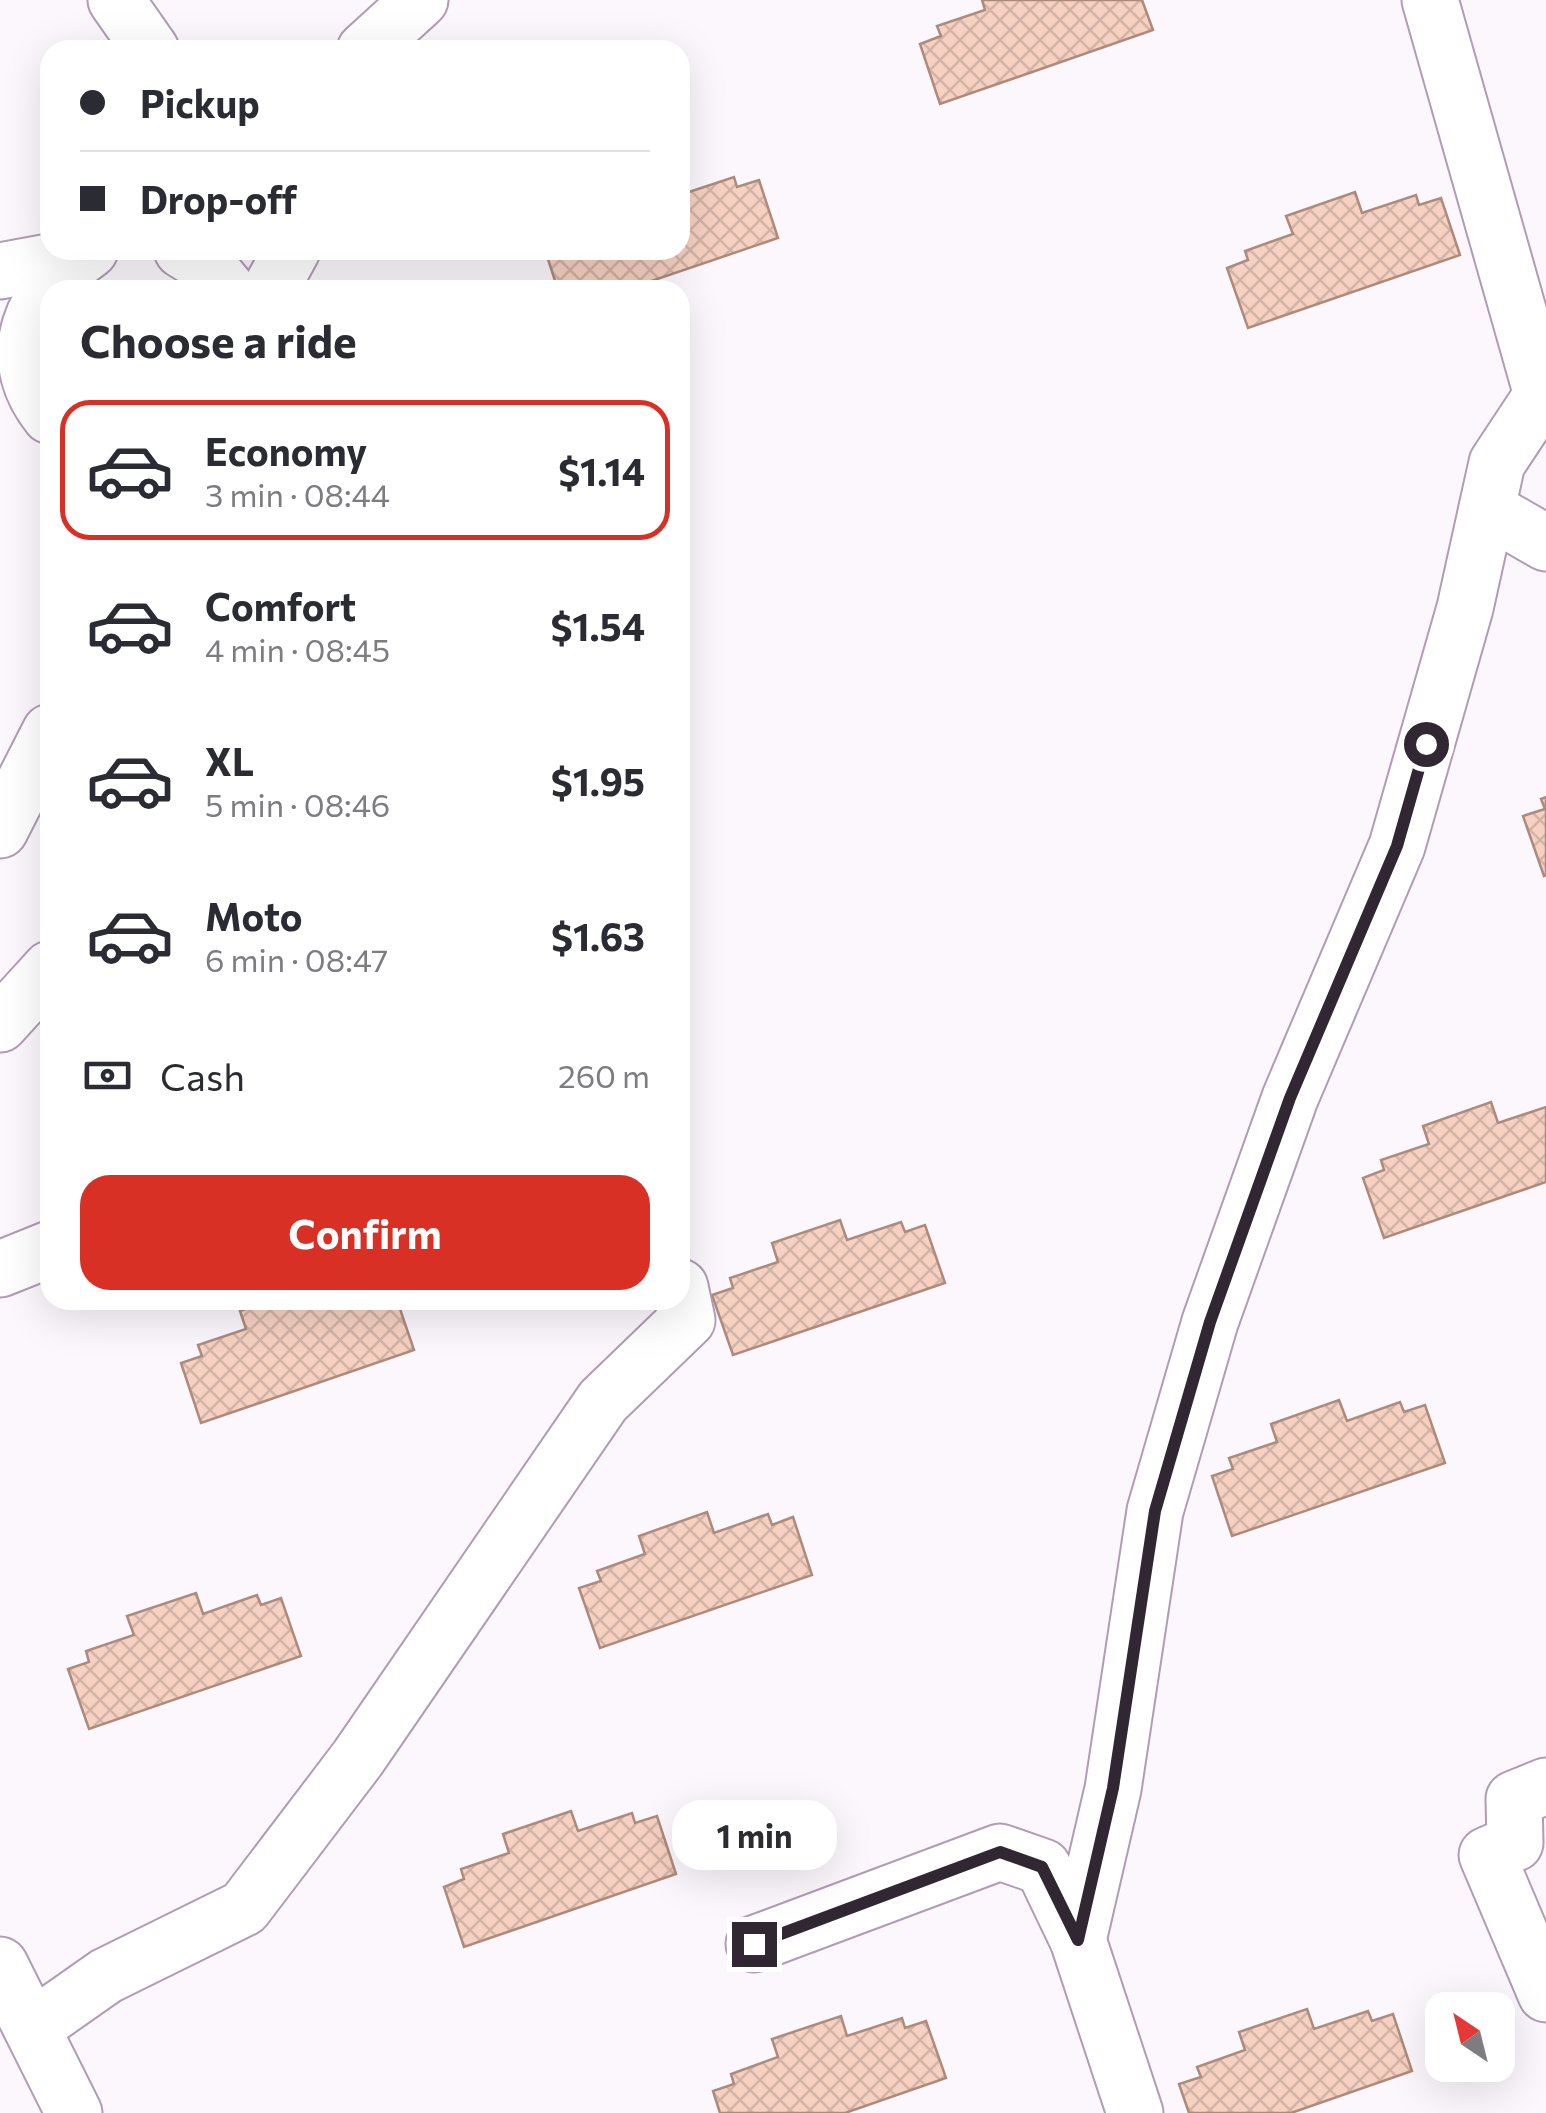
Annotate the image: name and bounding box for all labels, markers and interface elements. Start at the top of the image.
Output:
text: Pickup [140,79,260,126]
text: Drop-off [140,175,297,222]
text: Choose a ride [80,312,357,367]
icon: car [85,425,175,515]
text: Economy [205,427,367,474]
text: $1.14 [558,447,645,494]
text: 3 min · 08:44 [205,474,390,514]
icon: car [85,580,175,670]
text: Comfort [205,582,356,629]
text: $1.54 [550,602,645,649]
text: 4 min · 08:45 [205,629,390,669]
route start [1404,722,1449,767]
icon: car [85,735,175,825]
text: XL [205,737,254,784]
text: $1.95 [551,757,645,804]
text: 5 min · 08:46 [205,784,390,824]
icon: car [85,890,175,980]
text: Moto [205,892,303,939]
text: $1.63 [551,912,645,959]
text: 6 min · 08:47 [205,939,388,979]
icon: cash [80,1048,135,1103]
text: Cash [160,1052,245,1099]
text: 260 m [558,1055,650,1095]
button: Confirm [80,1175,650,1290]
callout: 1 min [672,1799,836,1869]
text: 1 min [717,1815,792,1855]
route end [732,1922,777,1967]
north arrow [1425,1992,1515,2082]
map controls [1425,1992,1515,2082]

